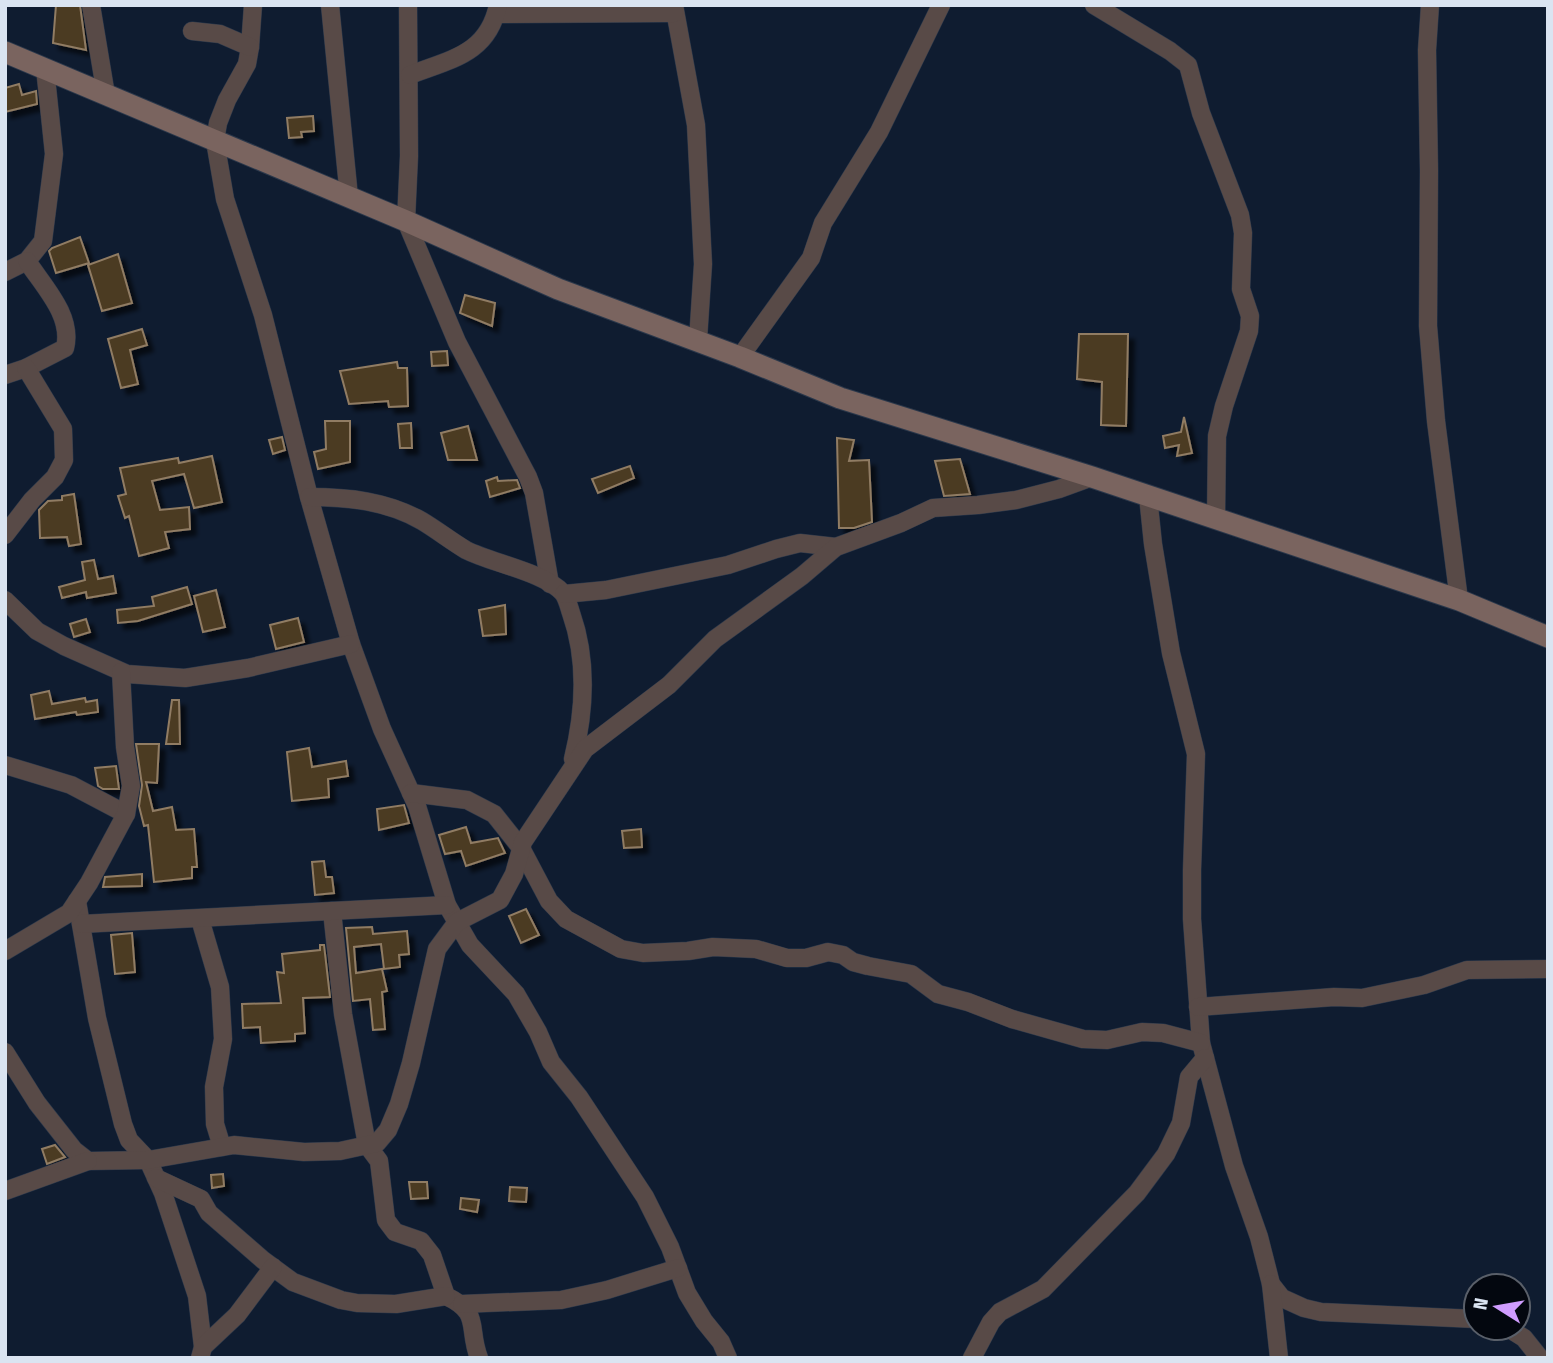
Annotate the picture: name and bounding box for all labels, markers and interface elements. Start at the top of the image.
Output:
north arrow [1462,1272,1532,1342]
text: N [1468,1296,1493,1312]

